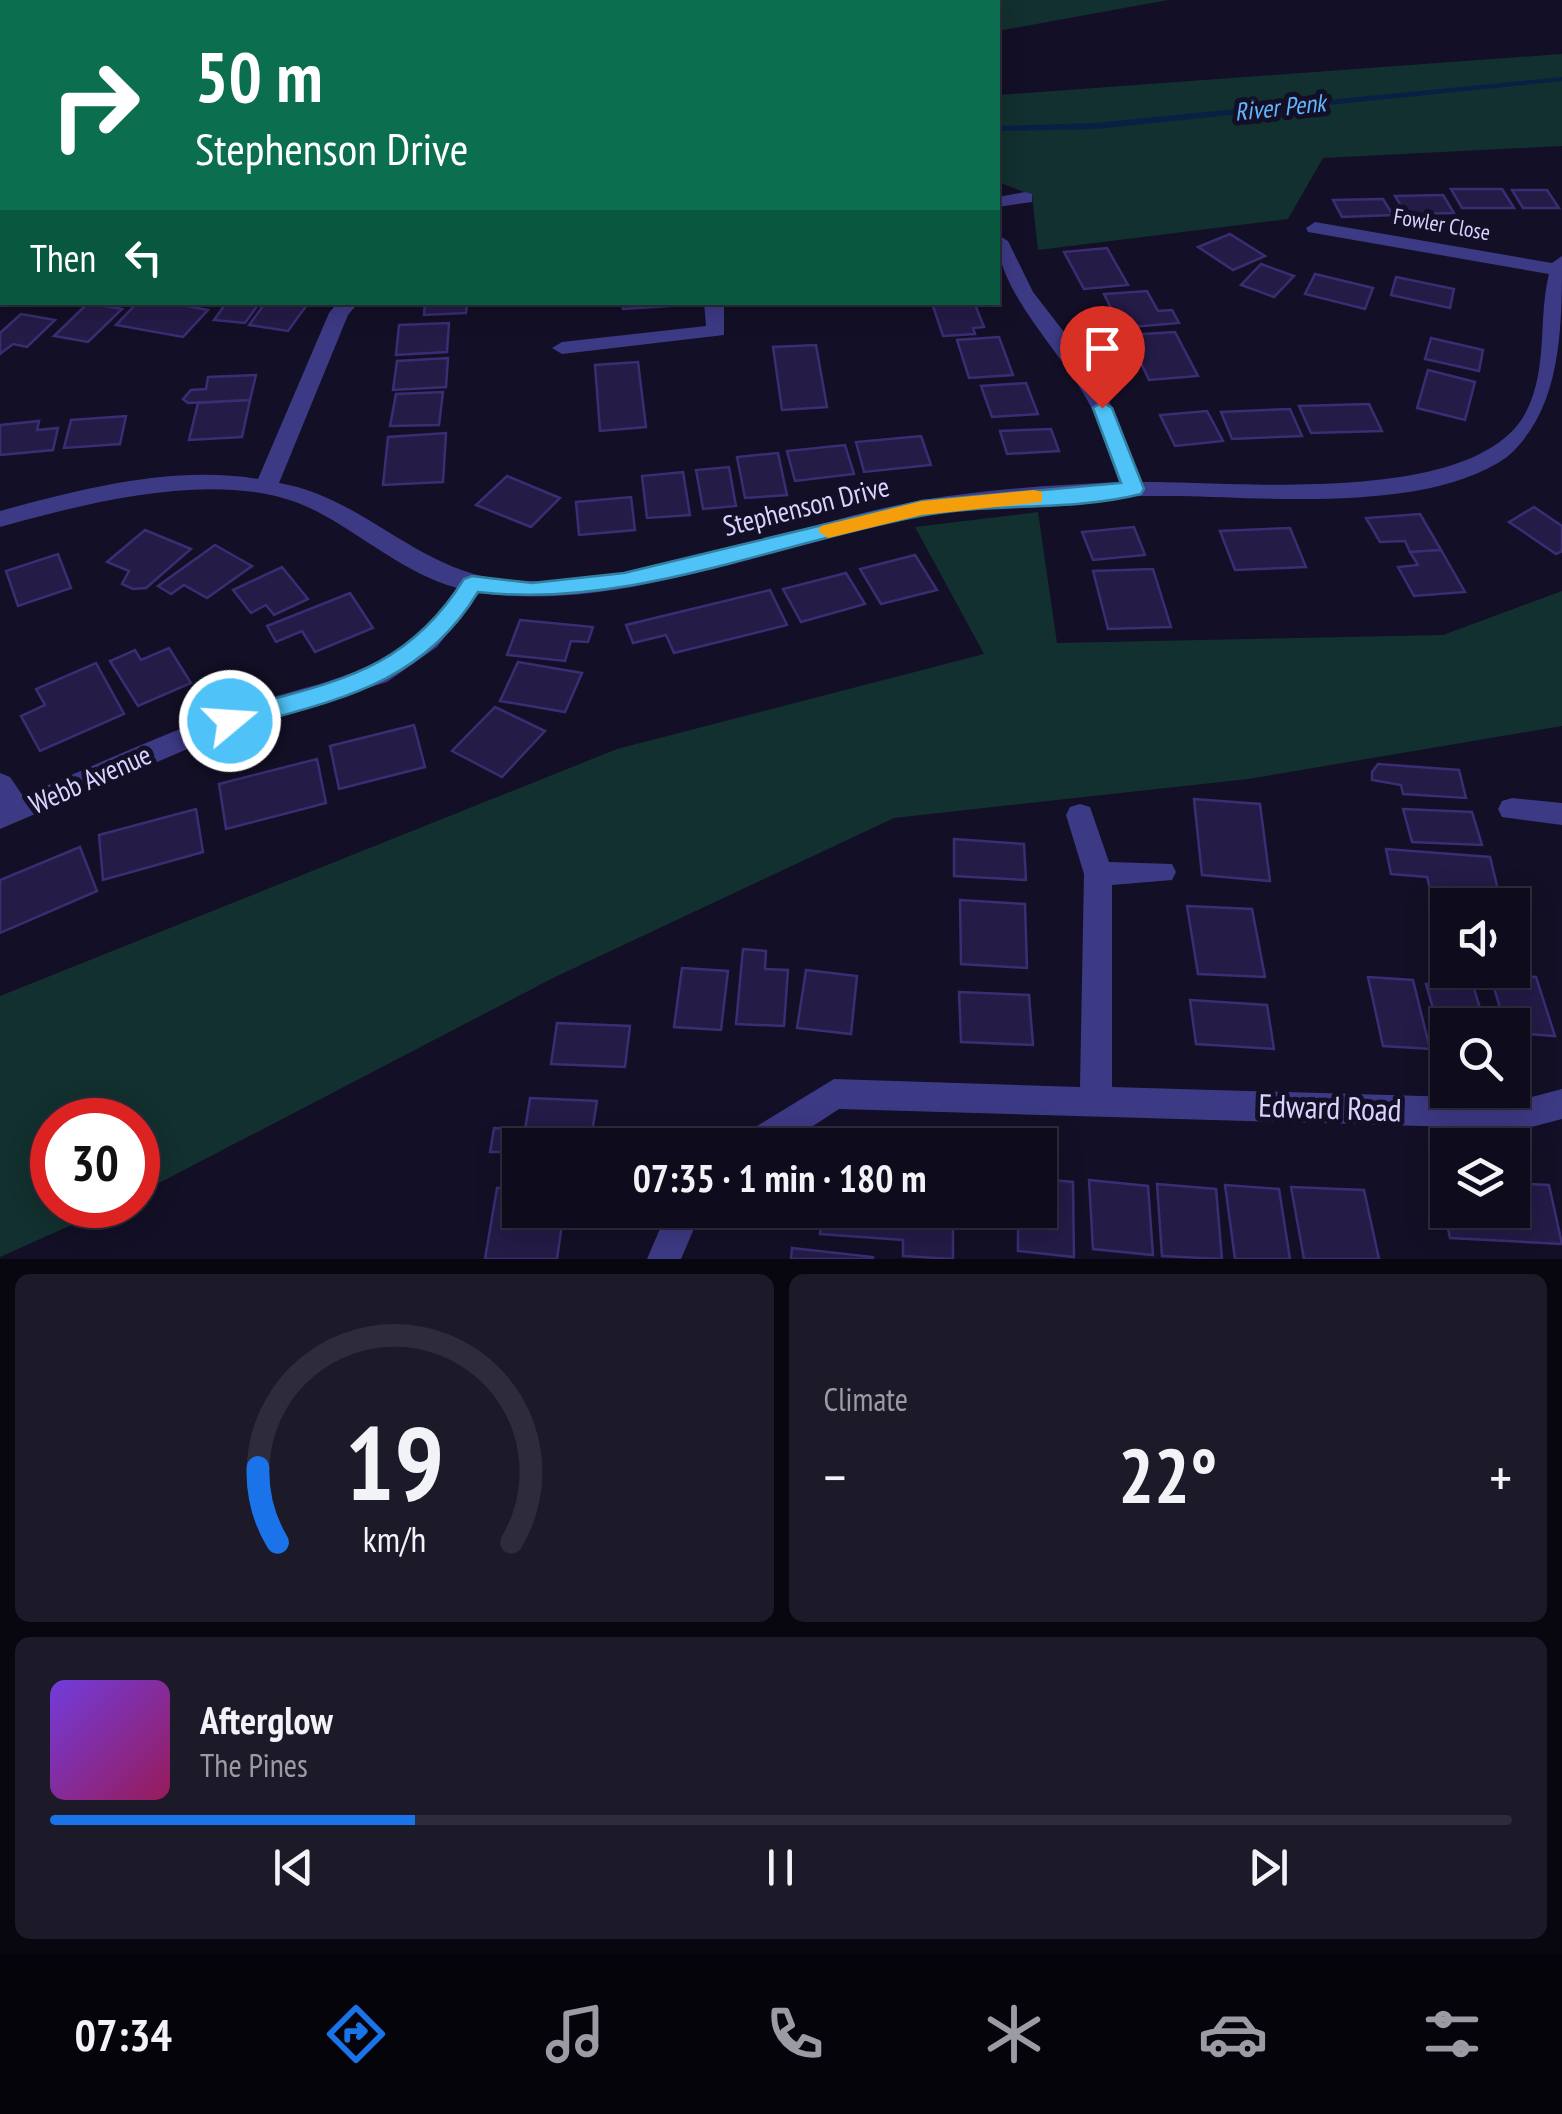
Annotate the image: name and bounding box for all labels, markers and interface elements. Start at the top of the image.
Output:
text: 50 m [195,31,323,121]
icon: right [30,40,160,170]
water label: River Penk [1233,86,1330,128]
text: Stephenson Drive [195,119,468,177]
street label: Fowler Close [1392,202,1492,246]
icon: left [116,230,171,285]
text: Then [30,233,96,282]
pin [1060,306,1145,409]
icon: arrive [1075,321,1130,376]
street label: Stephenson Drive [719,467,893,544]
position arrow [178,669,282,773]
street label: Webb Avenue [23,735,157,822]
map controls [1430,888,1530,1228]
button: sound [1430,888,1530,988]
button: search [1430,1008,1530,1108]
street label: Edward Road [1258,1084,1402,1130]
speed limit sign: 30 [30,1098,160,1228]
button: layers [1430,1128,1530,1228]
text: 07:35 · 1 min · 180 m [633,1153,926,1202]
text: Climate [824,1378,908,1420]
text: 19 [345,1394,444,1529]
text: 22° [1118,1427,1217,1524]
text: − [824,1441,846,1512]
text: + [1489,1441,1512,1512]
text: km/h [363,1516,426,1562]
text: Afterglow [200,1695,333,1744]
text: The Pines [200,1744,308,1786]
icon: previous [266,1840,321,1895]
icon: pause [753,1840,808,1895]
icon: next [1241,1840,1296,1895]
icon: directions [321,1999,391,2069]
icon: music [540,1999,610,2069]
icon: phone [760,1999,830,2069]
icon: climate [979,1999,1049,2069]
icon: car [1198,1999,1268,2069]
icon: filters [1417,1999,1487,2069]
text: 07:34 [75,2005,172,2063]

